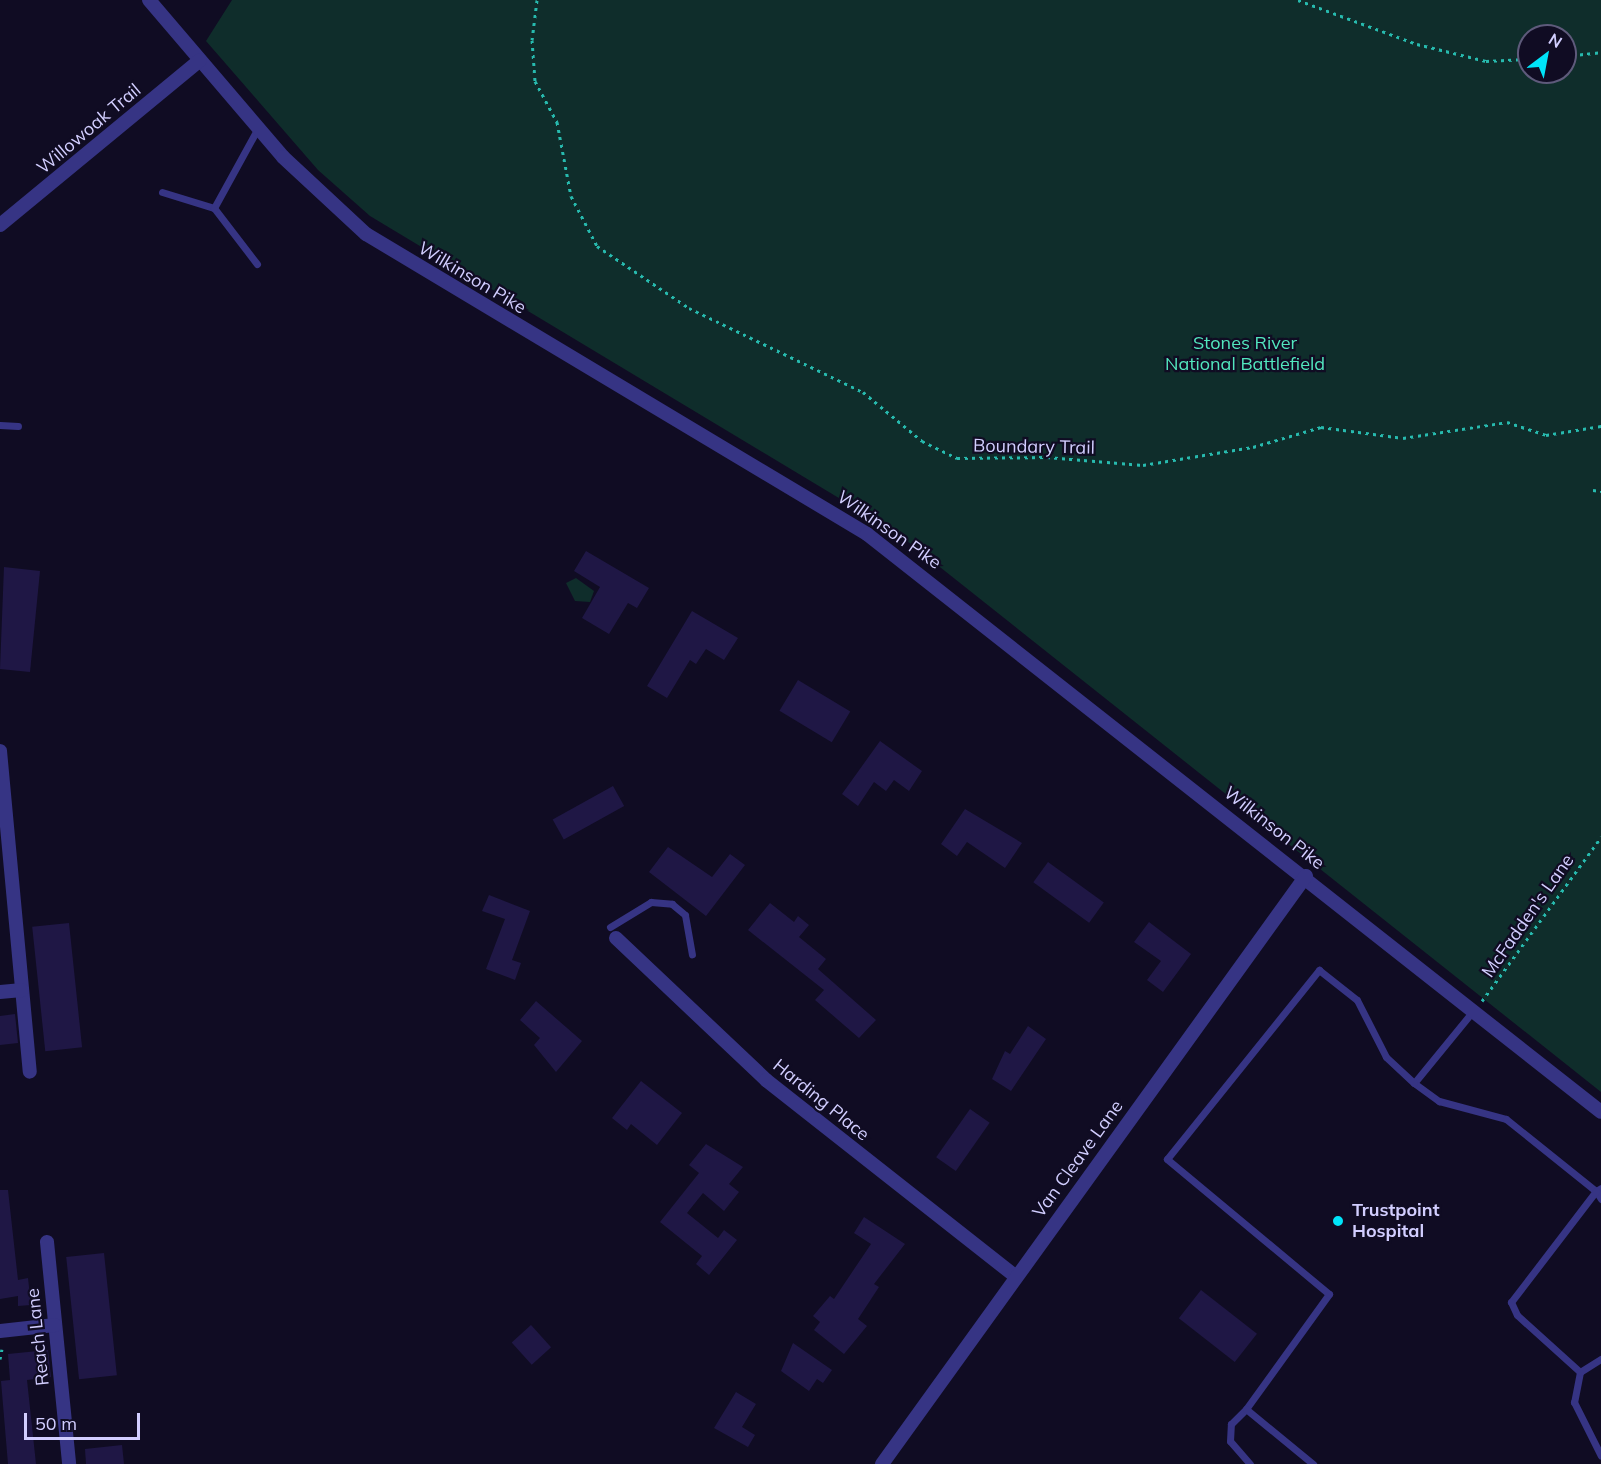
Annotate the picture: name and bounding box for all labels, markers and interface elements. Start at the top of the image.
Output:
north arrow [1517,24,1577,84]
text: N [1545,29,1566,52]
street label: Willowoak Trail [33,79,145,179]
street label: Wilkinson Pike [414,237,530,319]
park label: Stones River National Battlefield [1165,333,1325,376]
street label: Boundary Trail [973,435,1095,459]
street label: Wilkinson Pike [833,486,945,574]
street label: Wilkinson Pike [1219,782,1329,874]
street label: McFadden's Lane [1477,850,1579,982]
street label: Harding Place [769,1055,873,1145]
street label: Van Cleave Lane [1028,1096,1128,1222]
place label: Trustpoint Hospital [1352,1200,1439,1242]
marker: Trustpoint Hospital [1329,1212,1347,1230]
street label: Reach Lane [22,1287,54,1387]
scale bar [27,1401,142,1439]
text: 50 m [35,1412,77,1435]

